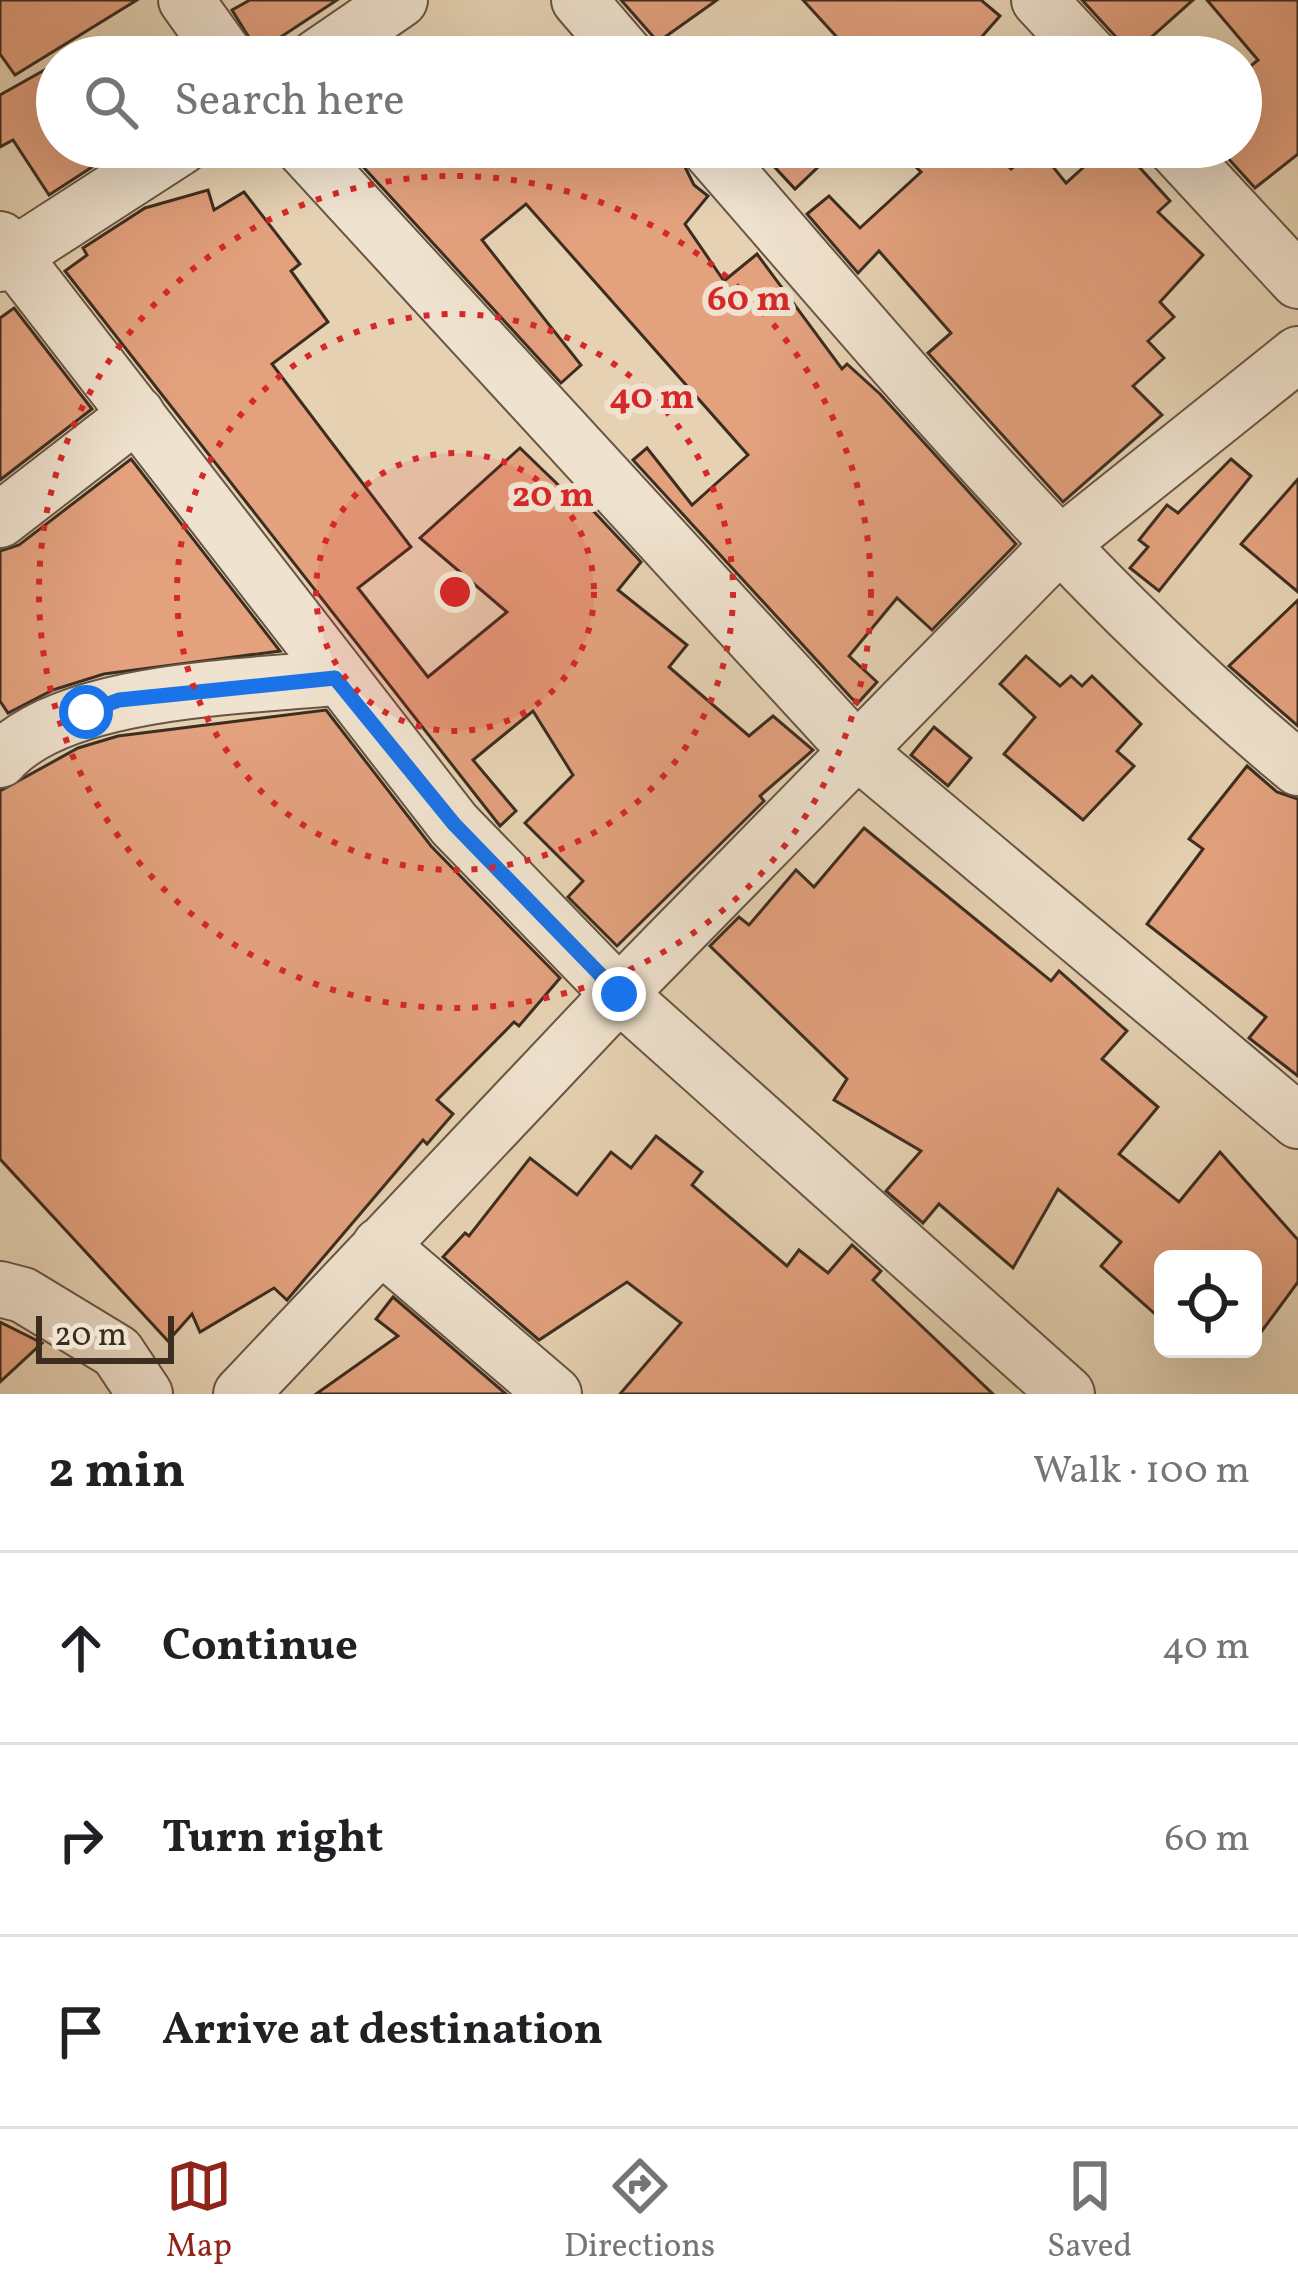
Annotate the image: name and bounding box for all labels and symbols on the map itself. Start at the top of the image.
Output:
text: 60 m [707,276,791,326]
text: 40 m [609,374,695,424]
text: 20 m [512,472,594,522]
centre of rings [434,571,476,613]
route start [59,685,113,739]
route end [592,967,646,1021]
scale bar [36,1310,174,1363]

